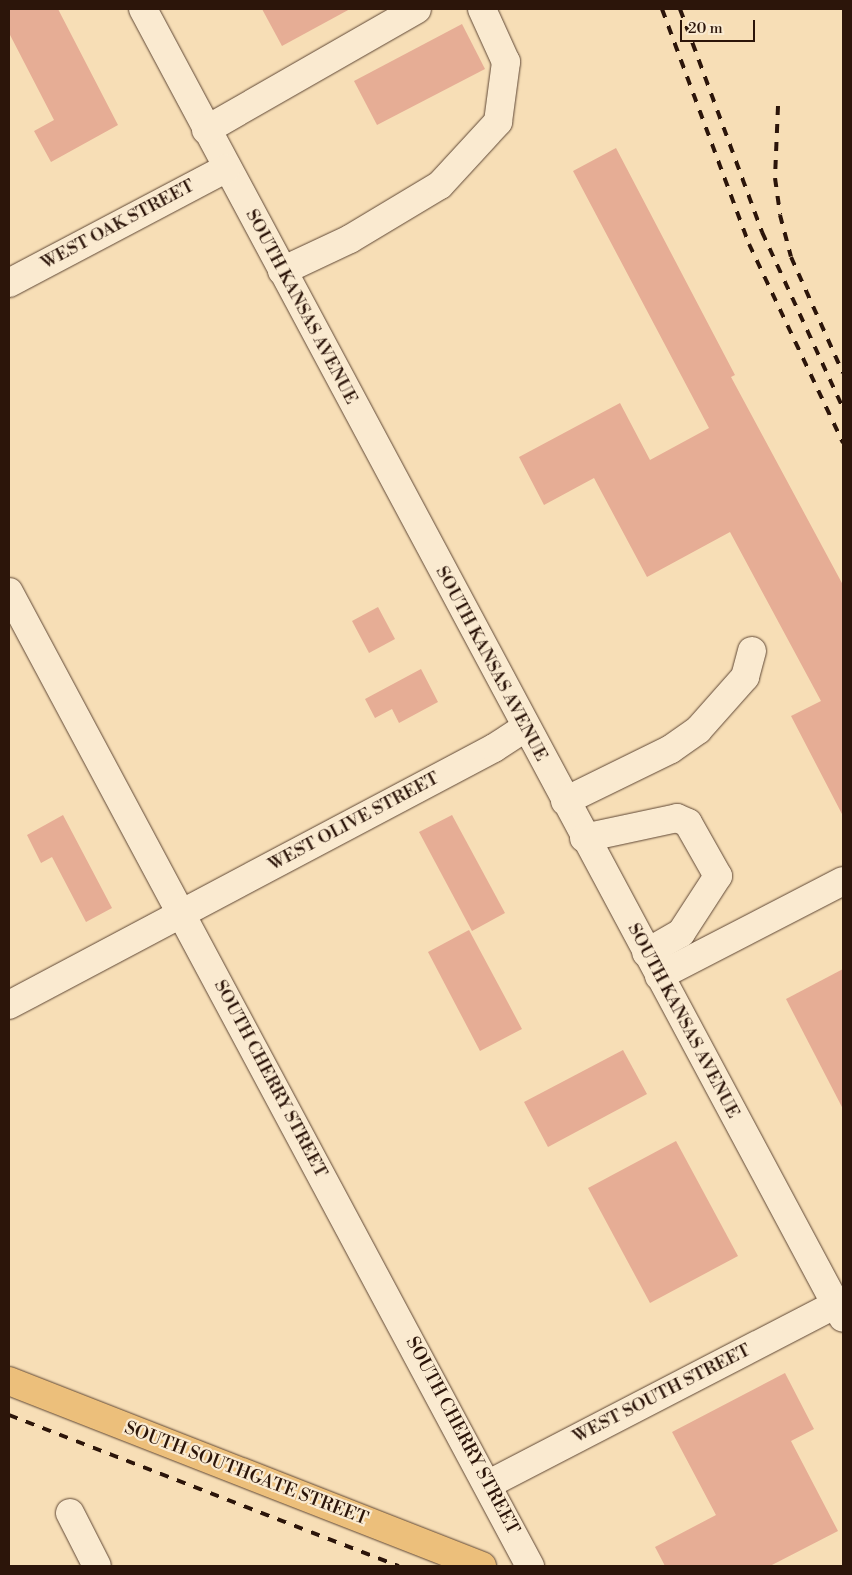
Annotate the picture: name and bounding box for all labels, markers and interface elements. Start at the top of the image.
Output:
scale bar [682,10,757,42]
text: 20 m [688,19,723,38]
street label: WEST OAK STREET [38,175,198,275]
street label: SOUTH KANSAS AVENUE [240,206,362,408]
street label: SOUTH KANSAS AVENUE [430,563,552,765]
street label: WEST OLIVE STREET [265,768,443,876]
street label: SOUTH KANSAS AVENUE [622,920,744,1122]
street label: SOUTH CHERRY STREET [209,977,331,1181]
street label: SOUTH CHERRY STREET [401,1334,523,1538]
street label: WEST SOUTH STREET [570,1340,754,1448]
street label: SOUTH SOUTHGATE STREET [121,1417,371,1531]

